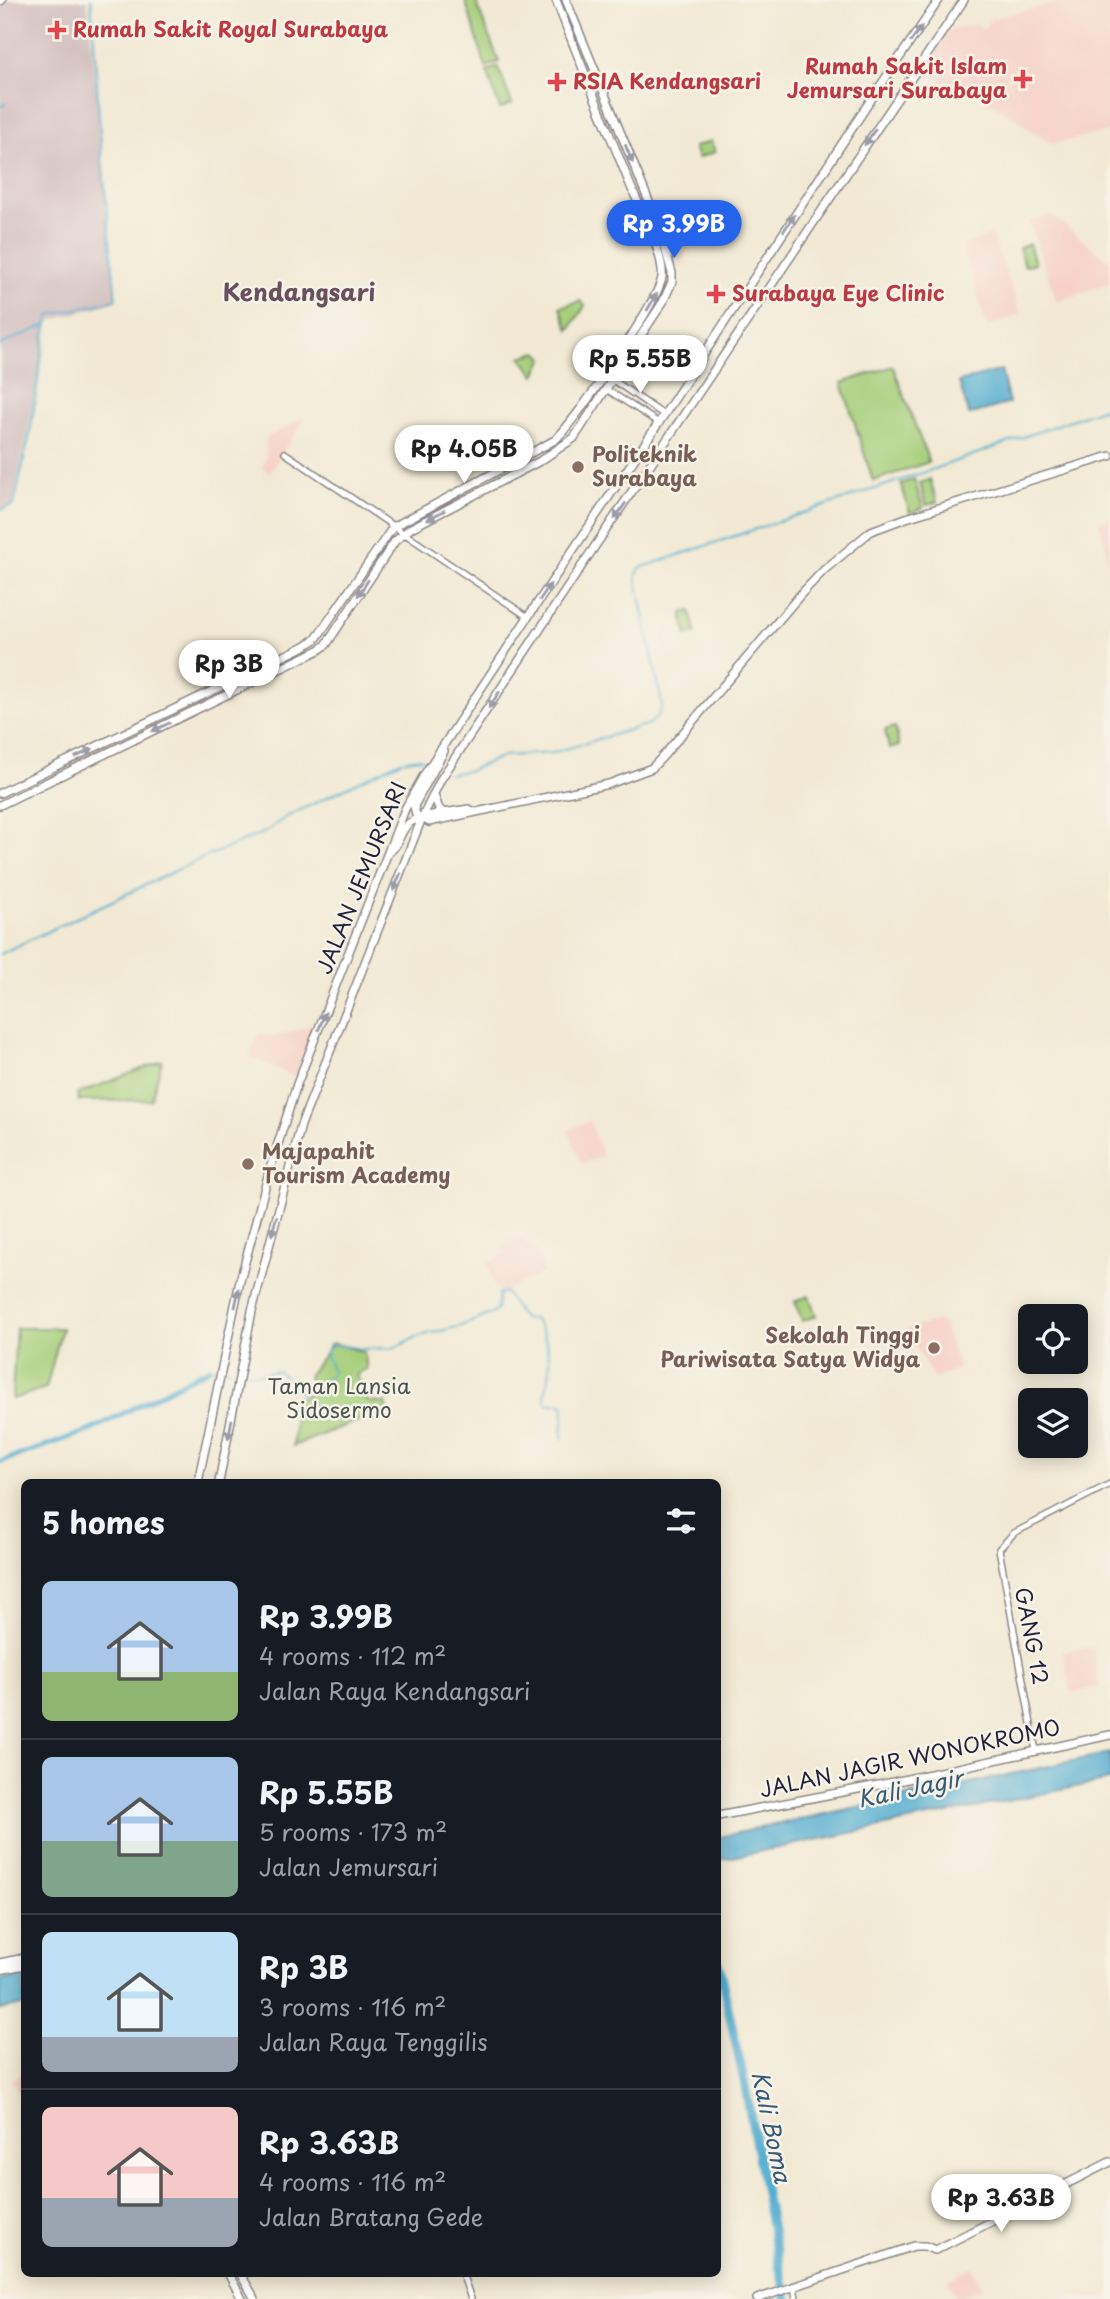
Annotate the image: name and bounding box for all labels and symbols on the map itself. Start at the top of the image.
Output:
place label: Rumah Sakit Royal Surabaya [73,12,389,44]
marker: Rumah Sakit Royal Surabaya [47,20,67,40]
one-way arrow [909,25,923,43]
place label: Rumah Sakit Islam Jemursari Surabaya [787,49,1007,105]
place label: RSIA Kendangsari [573,64,761,96]
marker: Rumah Sakit Islam Jemursari Surabaya [1013,69,1033,89]
marker: RSIA Kendangsari [547,72,567,92]
one-way arrow [863,128,877,146]
one-way arrow [623,144,634,165]
pin: Rp 3.99B [602,201,746,260]
one-way arrow [782,214,796,232]
district label: Kendangsari [223,273,375,309]
place label: Surabaya Eye Clinic [732,276,944,308]
marker: Surabaya Eye Clinic [706,284,726,304]
one-way arrow [645,292,658,311]
pin: Rp 5.55B [568,336,712,395]
pin: Rp 4.05B [392,426,536,485]
place label: Politeknik Surabaya [592,437,697,493]
marker: Politeknik Surabaya [570,459,586,475]
one-way arrow [613,502,627,520]
one-way arrow [426,510,446,521]
one-way arrow [357,579,370,598]
one-way arrow [538,582,551,602]
pin: Rp 3B [180,640,278,700]
one-way arrow [488,690,501,710]
one-way arrow [151,721,171,733]
one-way arrow [74,747,94,759]
street label: JALAN JEMURSARI [307,776,413,978]
one-way arrow [392,872,403,893]
one-way arrow [317,1010,328,1031]
place label: Majapahit Tourism Academy [262,1134,451,1190]
marker: Majapahit Tourism Academy [240,1156,256,1172]
one-way arrow [268,1215,279,1237]
one-way arrow [231,1287,242,1309]
place label: Sekolah Tinggi Pariwisata Satya Widya [660,1318,920,1374]
marker: Sekolah Tinggi Pariwisata Satya Widya [926,1340,942,1356]
park label: Taman Lansia Sidosermo [268,1369,411,1425]
one-way arrow [224,1418,235,1440]
street label: GANG 12 [1008,1584,1058,1687]
street label: JALAN JAGIR WONOKROMO [756,1710,1063,1805]
water label: Kali Jagir [854,1759,969,1816]
water label: Kali Boma [744,2067,802,2187]
pin: Rp 3.63B [929,2174,1073,2234]

